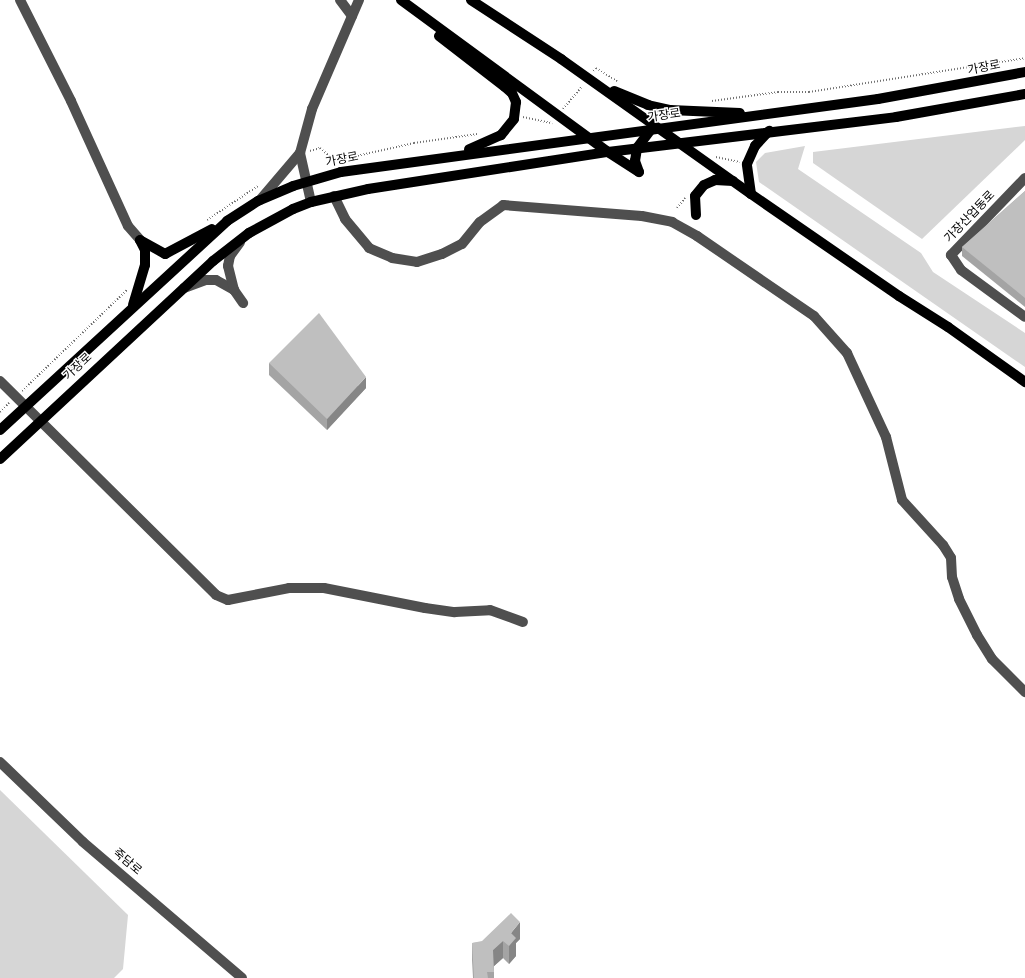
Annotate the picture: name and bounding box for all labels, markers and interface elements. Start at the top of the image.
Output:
street label: 가장로 [966,58,1002,78]
street label: 가장로 [647,107,681,125]
street label: 가장로 [324,150,360,170]
street label: 가장산업동로 [942,188,998,246]
street label: 가장로 [61,350,95,384]
street label: 죽담로 [110,846,144,878]

